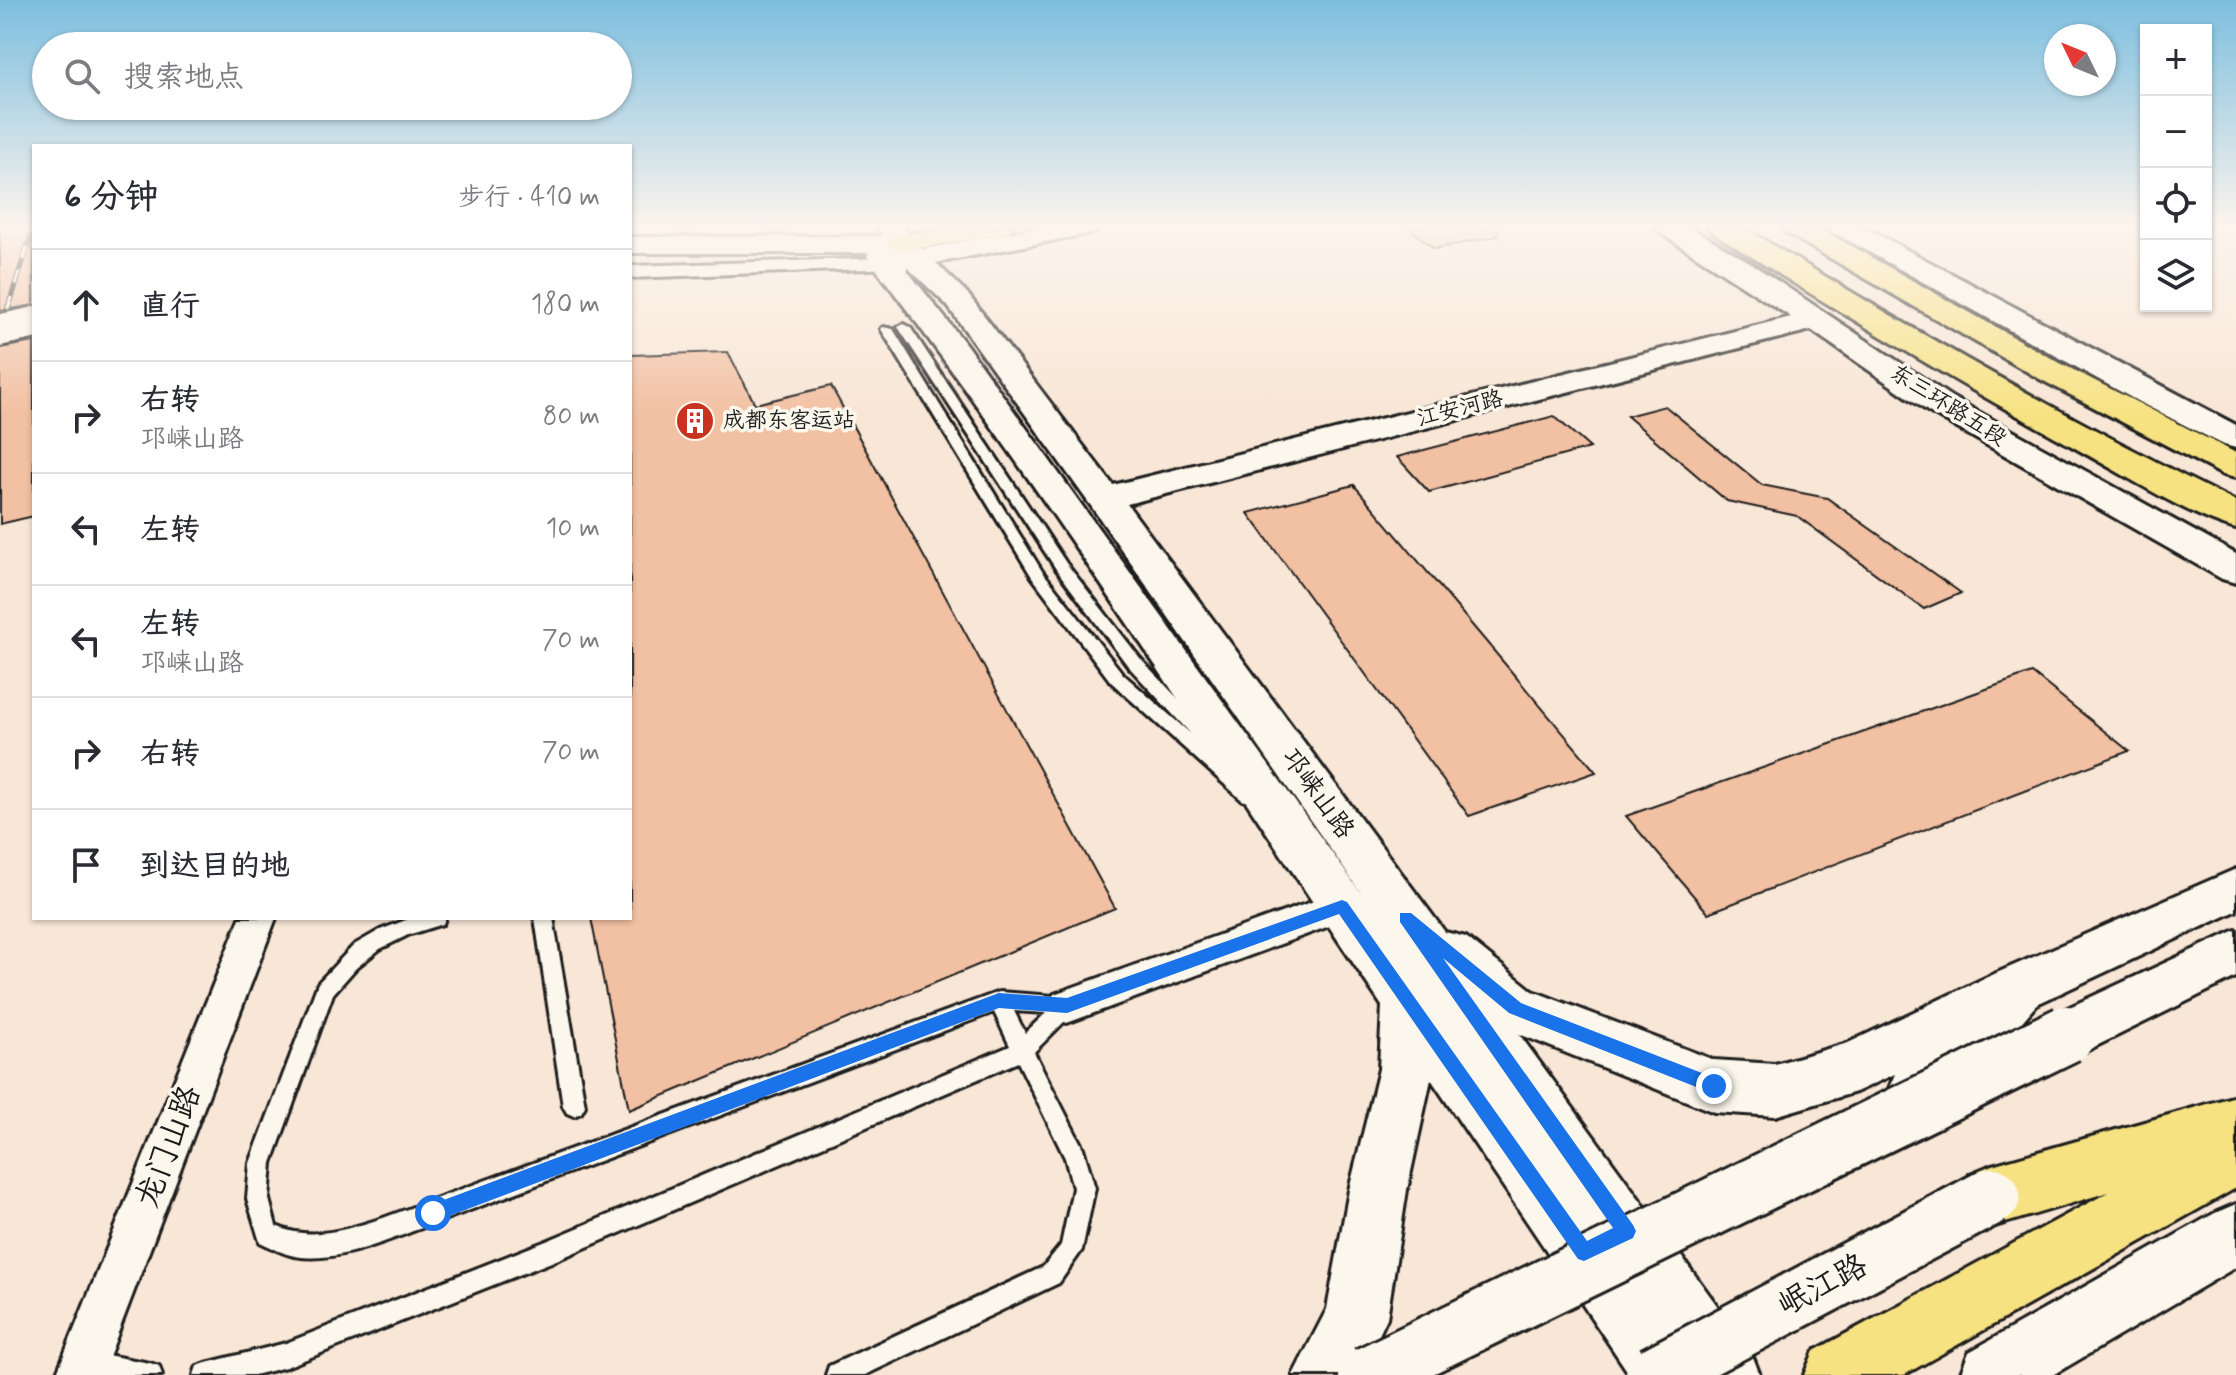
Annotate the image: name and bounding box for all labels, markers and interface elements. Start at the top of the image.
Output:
north arrow [2044,24,2116,96]
map controls [2140,24,2212,312]
button: + [2140,24,2212,96]
search box [32,32,632,120]
icon: search [60,54,104,98]
text: 搜索地点 [124,58,244,97]
button: − [2140,96,2212,168]
button: locate [2140,168,2212,240]
text: 6 分钟 [64,175,159,220]
text: 步行 · 410 m [458,181,600,215]
button: layers [2140,240,2212,312]
icon: ahead [64,283,108,327]
text: 直行 [140,287,200,326]
text: 180 m [531,288,600,322]
street label: 东三环路五段 [1885,359,2011,453]
text: 右转 [140,381,200,420]
street label: 江安河路 [1414,385,1506,433]
icon: right [64,395,108,439]
text: 80 m [543,400,600,434]
building icon: 成都东客运站 [674,400,716,442]
place label: 成都东客运站 [723,407,855,435]
text: 邛崃山路 [140,423,244,457]
icon: left [64,507,108,551]
text: 左转 [140,511,200,550]
text: 10 m [546,512,600,546]
text: 左转 [140,605,200,644]
icon: left [64,619,108,663]
text: 70 m [542,624,600,658]
text: 邛崃山路 [140,647,244,681]
icon: right [64,731,108,775]
text: 右转 [140,735,200,774]
text: 70 m [542,736,600,770]
street label: 邛崃山路 [1273,742,1361,846]
icon: arrive [64,843,108,887]
text: 到达目的地 [140,847,290,886]
route end [1696,1068,1732,1104]
street label: 龙门山路 [126,1080,212,1214]
route start [415,1195,451,1231]
street label: 岷江路 [1771,1245,1875,1327]

